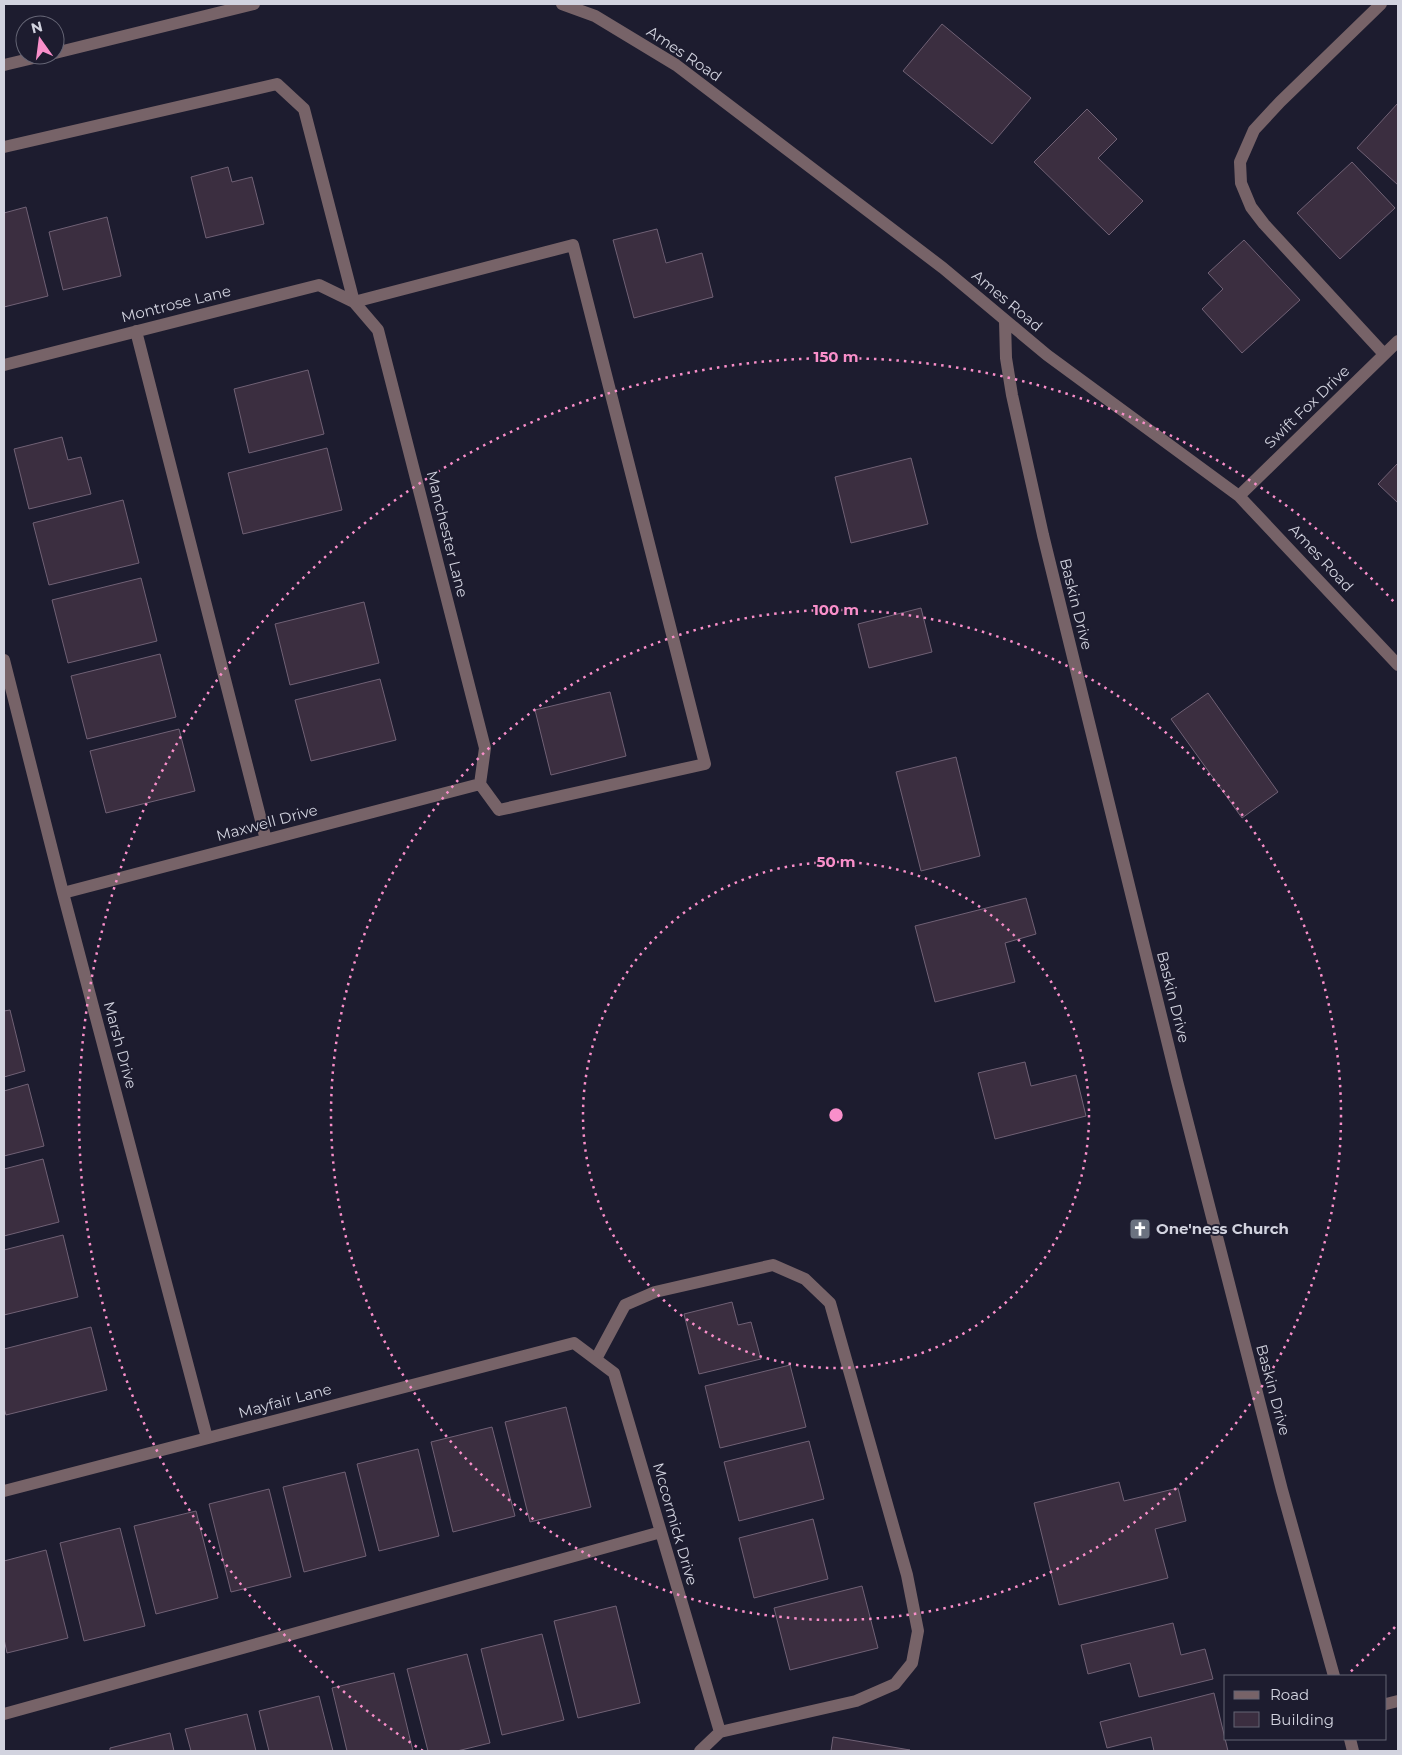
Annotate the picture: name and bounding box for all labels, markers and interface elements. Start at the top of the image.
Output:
north arrow [15,15,65,65]
text: N [29,17,45,37]
street label: Ames Road [643,22,725,86]
street label: Ames Road [968,266,1046,336]
street label: Montrose Lane [119,281,233,326]
text: 150 m [814,347,858,366]
street label: Swift Fox Drive [1260,361,1353,452]
street label: Manchester Lane [423,469,472,599]
street label: Ames Road [1285,520,1358,596]
street label: Baskin Drive [1056,556,1097,652]
text: 100 m [813,600,859,619]
street label: Maxwell Drive [214,800,320,845]
text: 50 m [816,852,856,871]
street label: Baskin Drive [1153,949,1194,1045]
street label: Marsh Drive [100,999,141,1091]
centre of rings [827,1106,845,1124]
church icon: One'ness Church [1128,1217,1152,1241]
place label: One'ness Church [1156,1219,1289,1238]
street label: Baskin Drive [1252,1342,1295,1438]
street label: Mayfair Lane [236,1379,334,1422]
street label: Mccormick Drive [649,1460,702,1587]
legend [1224,1675,1387,1740]
text: Road [1270,1685,1309,1704]
text: Building [1270,1710,1334,1729]

